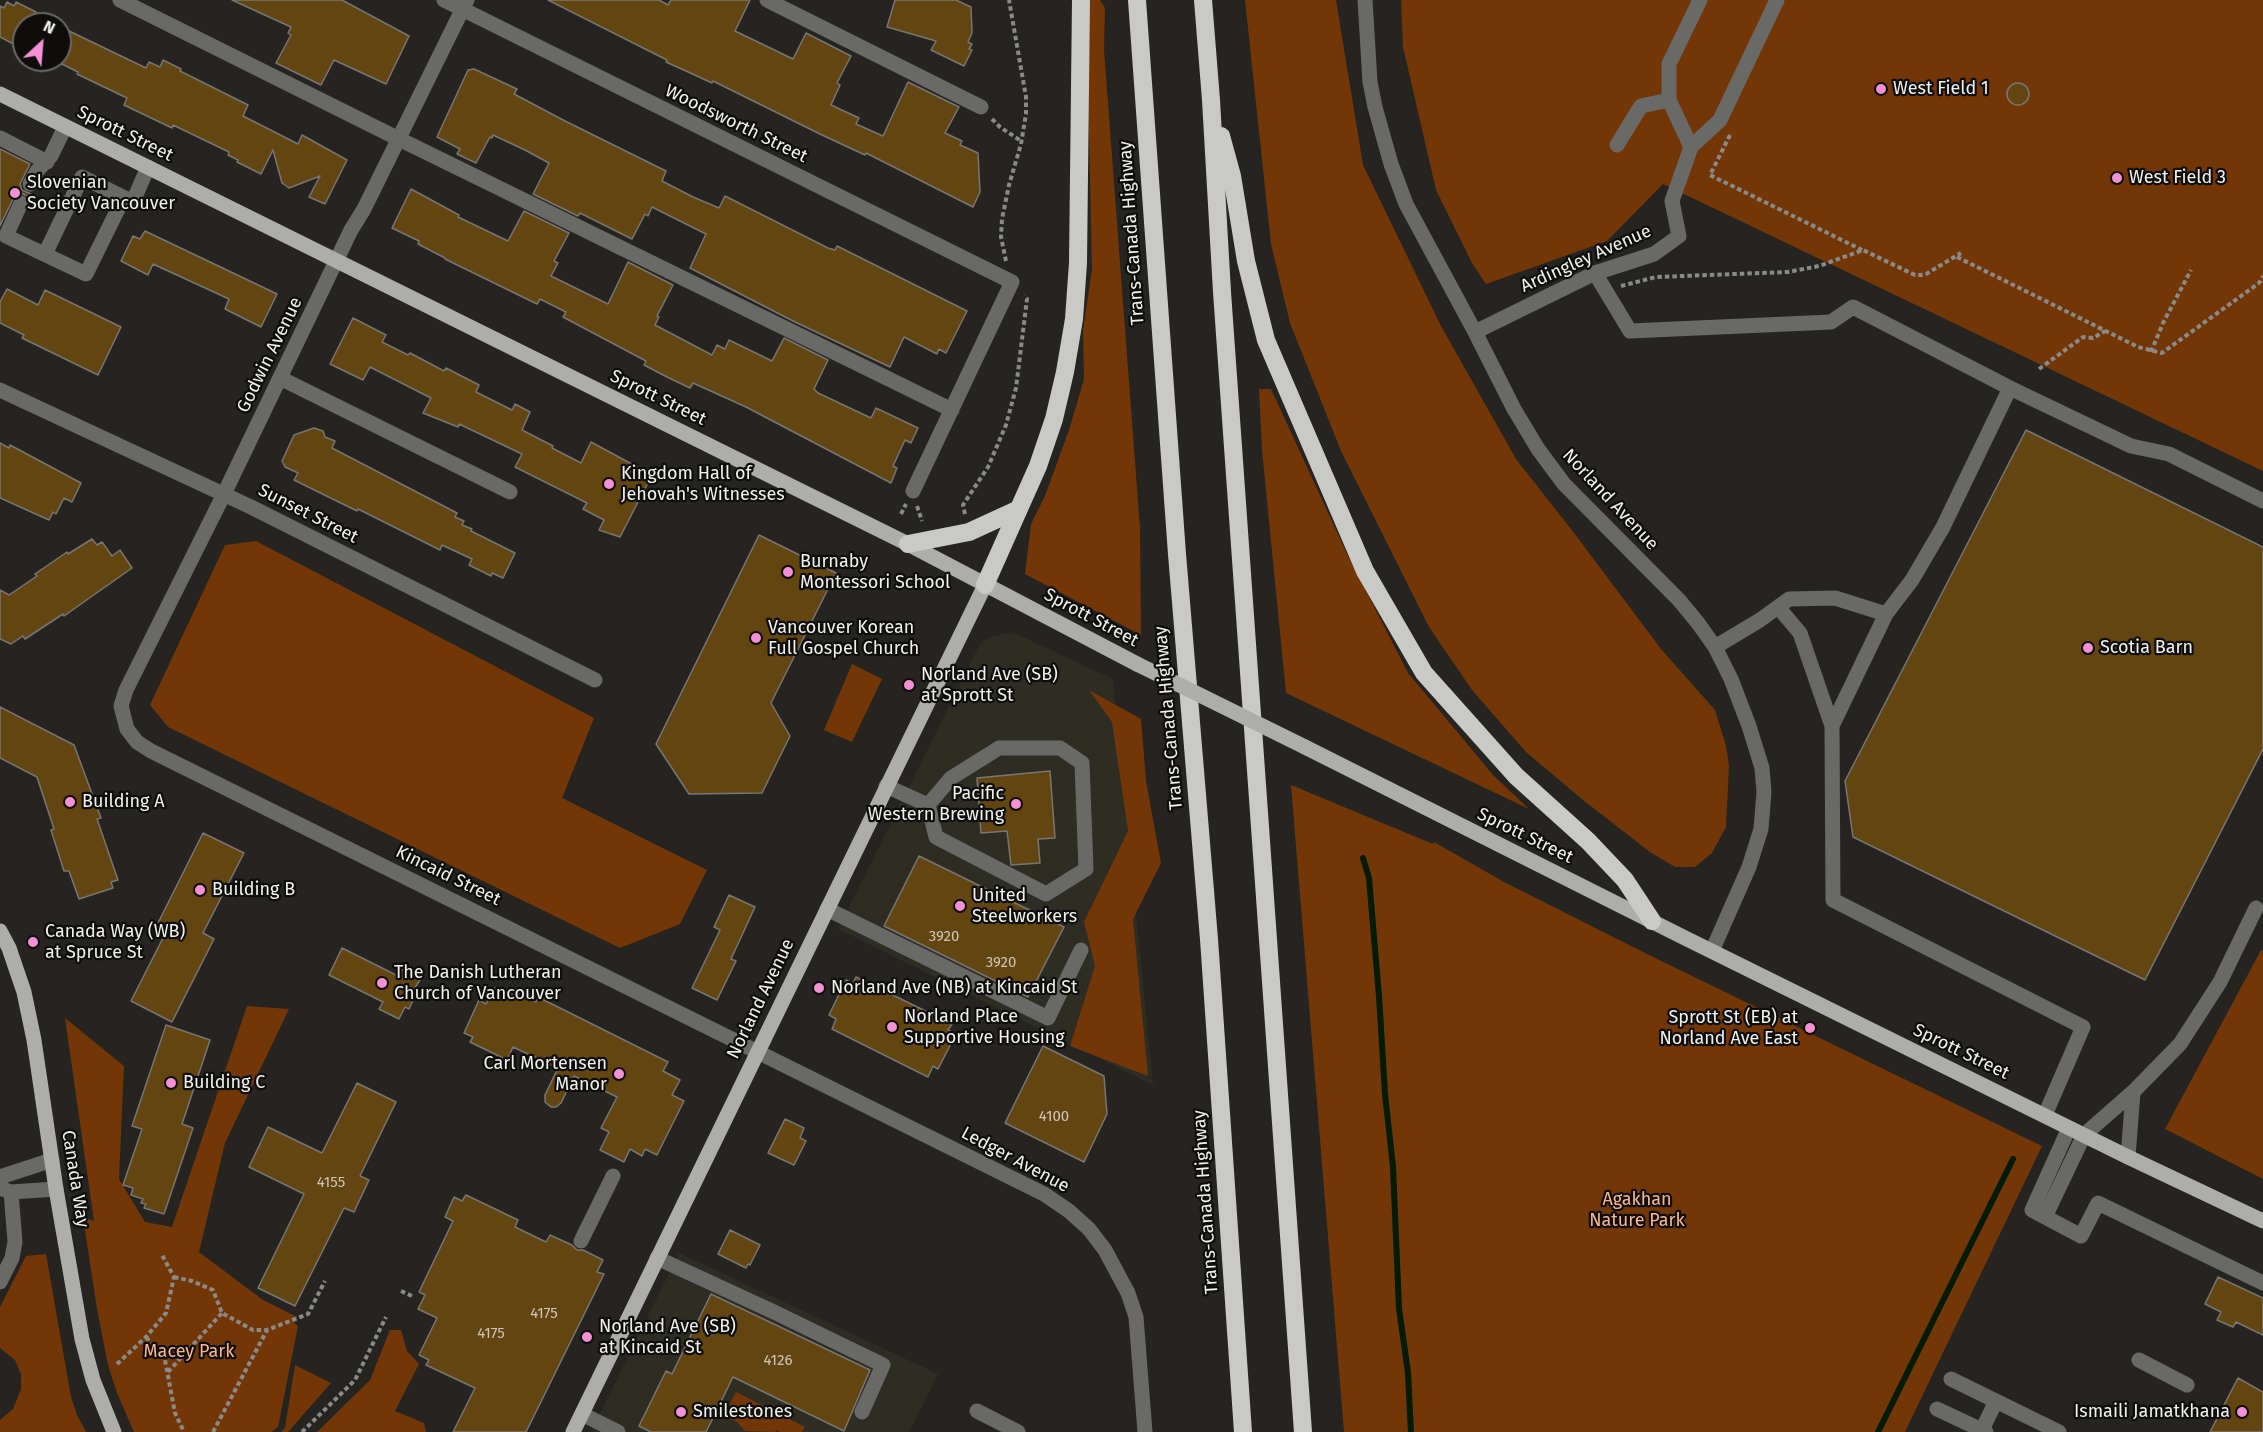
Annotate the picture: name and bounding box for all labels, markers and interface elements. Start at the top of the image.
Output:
north arrow [12,12,72,72]
text: N [40,16,58,38]
place label: West Field 1 [1893,78,1989,100]
street label: Woodsworth Street [661,80,811,168]
marker: West Field 1 [1874,82,1888,96]
street label: Sprott Street [74,101,176,167]
street label: Trans-Canada Highway [1115,140,1149,326]
place label: West Field 3 [2129,167,2226,189]
marker: West Field 3 [2110,171,2124,185]
place label: Slovenian Society Vancouver [27,172,175,214]
marker: Slovenian Society Vancouver [8,186,22,200]
street label: Ardingley Avenue [1517,221,1655,297]
street label: Godwin Avenue [233,294,307,416]
street label: Sprott Street [607,365,709,431]
street label: Norland Avenue [1558,445,1662,555]
place label: Kingdom Hall of Jehovah's Witnesses [621,463,785,506]
marker: Kingdom Hall of Jehovah's Witnesses [602,477,616,491]
street label: Sunset Street [254,480,362,548]
place label: Burnaby Montessori School [800,551,950,594]
marker: Burnaby Montessori School [781,565,795,579]
street label: Sprott Street [1040,584,1142,652]
place label: Vancouver Korean Full Gospel Church [768,617,919,660]
street label: Trans-Canada Highway [1150,625,1188,811]
marker: Vancouver Korean Full Gospel Church [749,631,763,645]
place label: Scotia Barn [2100,637,2193,659]
marker: Scotia Barn [2081,641,2095,655]
place label: Norland Ave (SB) at Sprott St [921,664,1058,706]
marker: Norland Ave (SB) at Sprott St [902,678,916,692]
place label: Pacific Western Brewing [868,783,1004,826]
place label: Building A [82,791,165,813]
marker: Building A [63,795,77,809]
marker: Pacific Western Brewing [1009,797,1023,811]
street label: Sprott Street [1474,803,1576,869]
street label: Kincaid Street [392,841,504,911]
place label: Building B [212,879,295,901]
marker: Building B [193,883,207,897]
place label: United Steelworkers [972,885,1077,928]
marker: United Steelworkers [953,899,967,913]
place label: Canada Way (WB) at Spruce St [45,921,185,964]
house number: 3920 [929,928,959,946]
marker: Canada Way (WB) at Spruce St [26,935,40,949]
street label: Norland Avenue [723,936,799,1062]
house number: 3920 [986,954,1016,972]
place label: The Danish Lutheran Church of Vancouver [394,962,562,1004]
marker: The Danish Lutheran Church of Vancouver [375,976,389,990]
place label: Norland Ave (NB) at Kincaid St [831,977,1078,999]
marker: Norland Ave (NB) at Kincaid St [812,981,826,995]
place label: Norland Place Supportive Housing [904,1006,1065,1048]
place label: Sprott St (EB) at Norland Ave East [1660,1007,1798,1050]
street label: Sprott Street [1910,1019,2012,1085]
marker: Norland Place Supportive Housing [885,1020,899,1034]
marker: Sprott St (EB) at Norland Ave East [1803,1021,1817,1035]
place label: Carl Mortensen Manor [484,1053,607,1096]
marker: Carl Mortensen Manor [612,1067,626,1081]
place label: Building C [183,1072,265,1094]
marker: Building C [164,1076,178,1090]
house number: 4100 [1039,1108,1069,1126]
street label: Trans-Canada Highway [1189,1109,1223,1295]
street label: Ledger Avenue [957,1122,1073,1198]
street label: Canada Way [57,1129,93,1229]
house number: 4155 [317,1174,345,1192]
park label: Agakhan Nature Park [1589,1189,1685,1232]
house number: 4175 [530,1305,558,1323]
place label: Norland Ave (SB) at Kincaid St [599,1316,736,1358]
house number: 4175 [477,1325,505,1343]
marker: Norland Ave (SB) at Kincaid St [580,1330,594,1344]
park label: Macey Park [144,1341,234,1363]
house number: 4126 [763,1352,793,1370]
place label: Smilestones [693,1401,792,1423]
place label: Ismaili Jamatkhana [2074,1401,2230,1423]
marker: Smilestones [674,1405,688,1419]
marker: Ismaili Jamatkhana [2235,1405,2249,1419]

